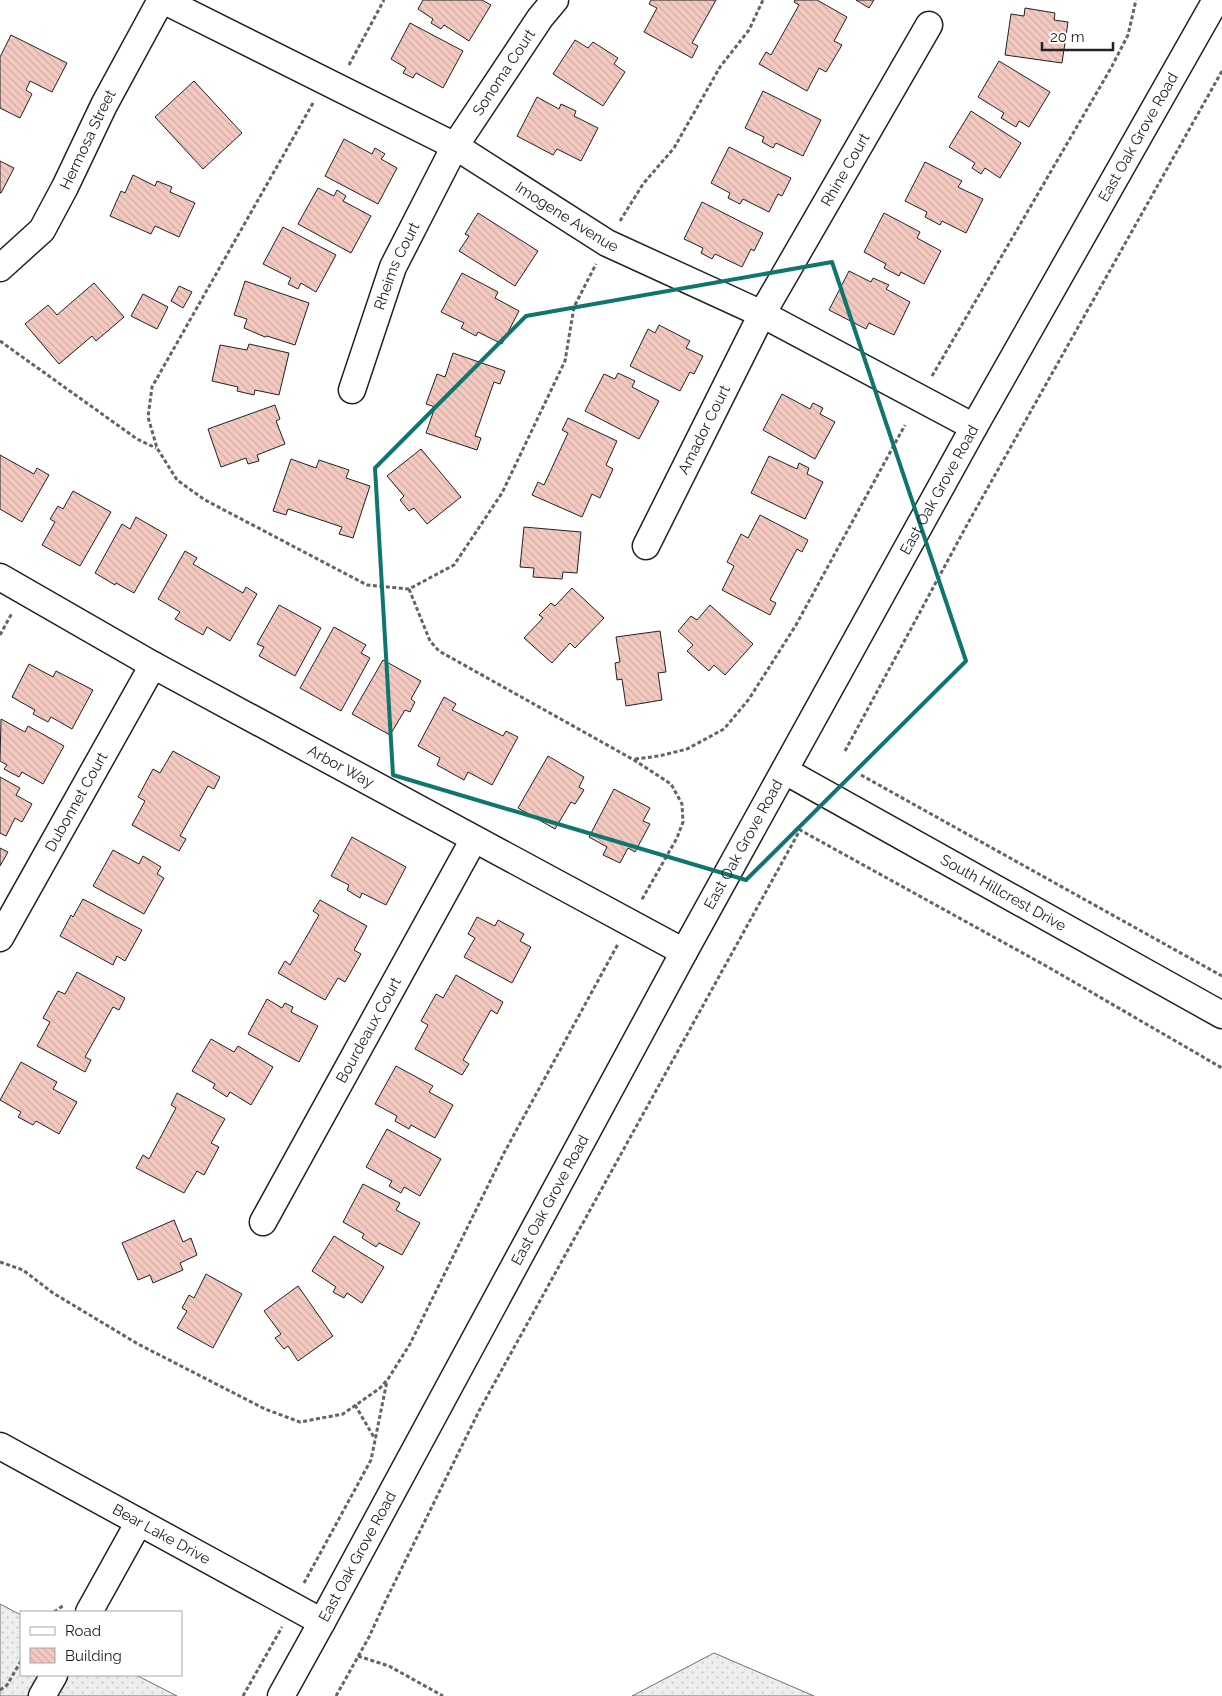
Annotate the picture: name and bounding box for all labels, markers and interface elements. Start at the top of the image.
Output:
scale bar [1042,20,1113,52]
street label: Sonoma Court [469,26,539,119]
text: 20 m [1050,28,1085,46]
street label: East Oak Grove Road [1095,70,1182,205]
street label: Hermosa Street [56,87,120,192]
street label: Rhine Court [817,130,874,210]
street label: Imogene Avenue [512,178,621,256]
street label: Rheims Court [370,219,423,312]
street label: Amador Court [674,382,734,477]
street label: East Oak Grove Road [896,422,982,558]
street label: Arbor Way [304,741,377,792]
street label: Dubonnet Court [41,749,111,855]
street label: East Oak Grove Road [700,776,786,912]
street label: South Hillcrest Drive [937,851,1069,935]
street label: Bourdeaux Court [332,974,405,1086]
street label: East Oak Grove Road [507,1132,592,1268]
street label: East Oak Grove Road [315,1488,400,1625]
street label: Bear Lake Drive [109,1500,214,1568]
legend [20,1611,182,1676]
text: Road [65,1622,101,1640]
text: Building [65,1647,122,1665]

